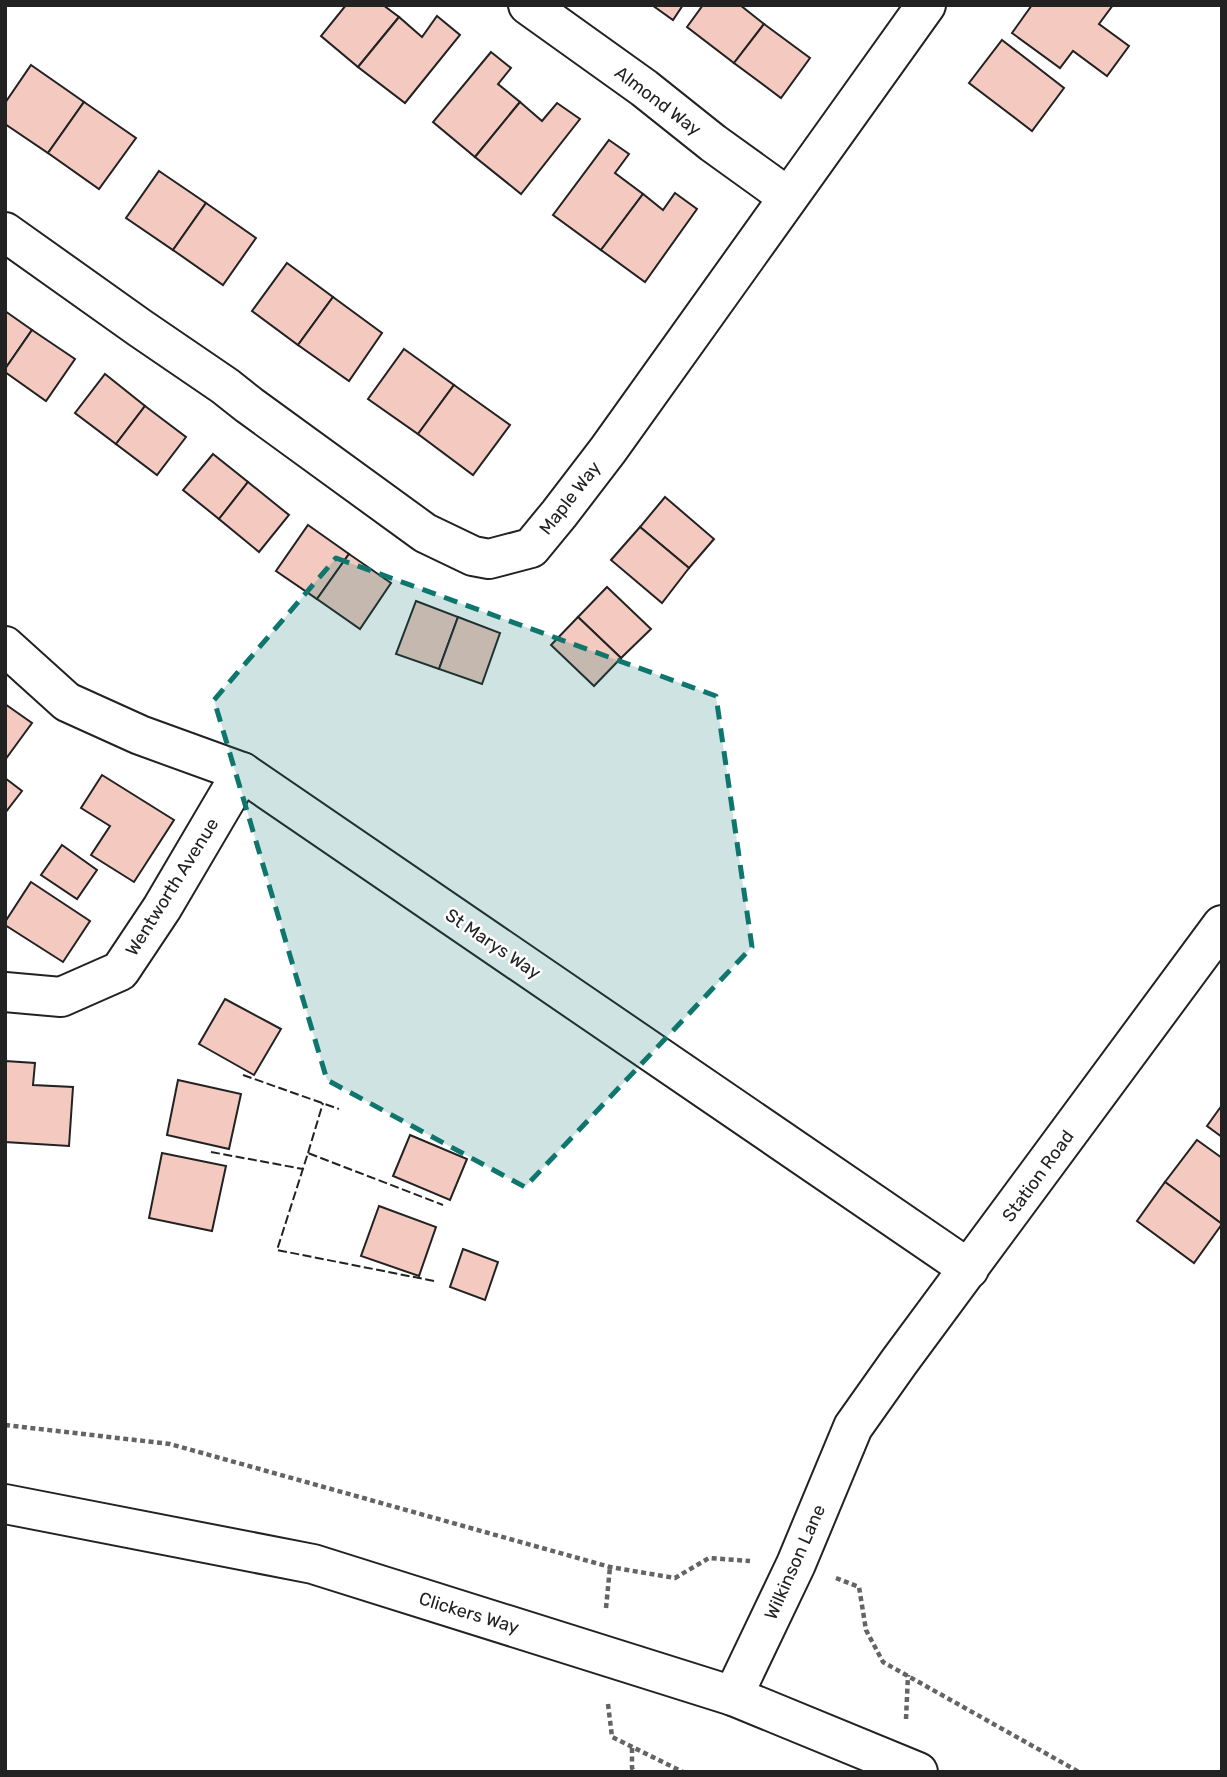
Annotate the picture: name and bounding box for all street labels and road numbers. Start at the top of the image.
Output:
street label: Almond Way [611,61,705,141]
street label: Maple Way [534,457,606,539]
street label: Wentworth Avenue [121,814,223,960]
street label: St Marys Way [441,904,545,984]
street label: Station Road [997,1126,1079,1226]
street label: Wilkinson Lane [760,1501,830,1623]
street label: Clickers Way [416,1587,522,1639]

